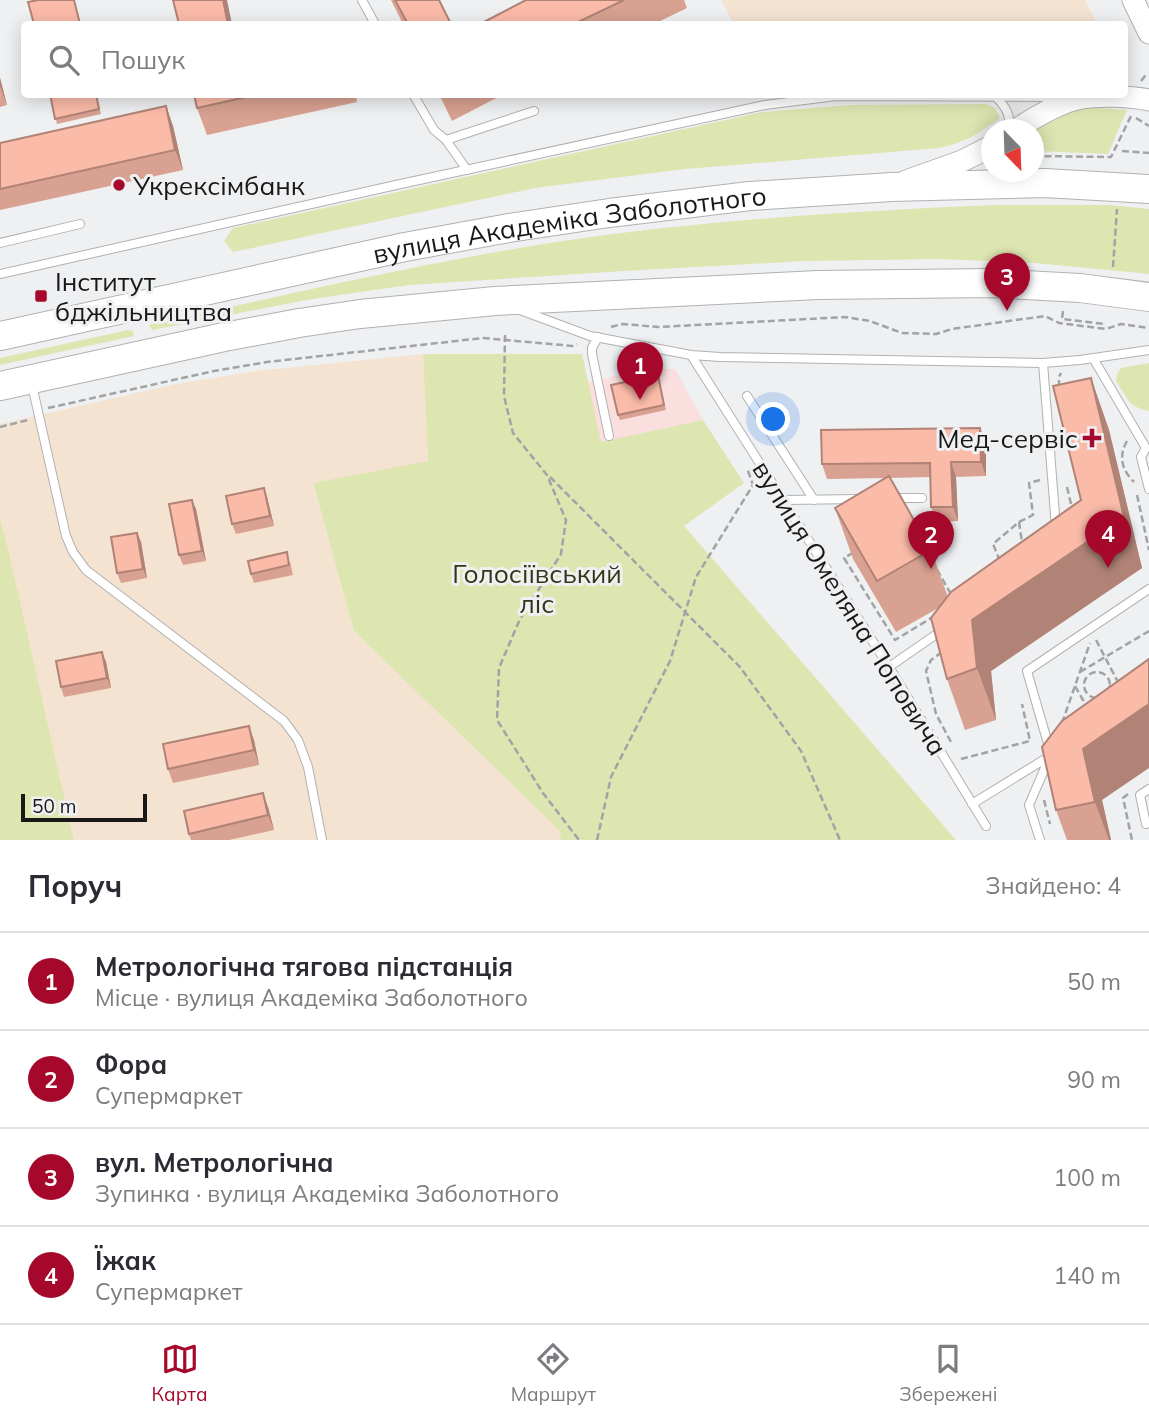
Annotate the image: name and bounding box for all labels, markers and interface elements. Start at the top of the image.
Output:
search box [21,21,1128,98]
icon: search [45,41,83,79]
text: Пошук [101,43,185,76]
north arrow [981,119,1044,182]
place label: Укрексімбанк [132,169,305,202]
marker: Укрексімбанк [111,177,127,193]
street label: вулиця Академіка Заболотного [370,178,767,270]
pin: 3 [984,253,1030,311]
place label: Інститут бджільництва [55,265,232,328]
marker: Інститут бджільництва [33,288,49,304]
pin: 1 [617,342,663,400]
your location [756,402,790,436]
place label: Мед-сервіс [937,422,1078,455]
marker: Мед-сервіс [1084,430,1100,446]
street label: вулиця Омеляна Поповича [746,455,954,761]
pin: 4 [1085,510,1131,568]
pin: 2 [908,511,954,569]
park label: Голосіївський ліс [452,557,622,620]
scale bar [21,791,147,823]
text: 50 m [32,794,76,818]
text: Поруч [28,867,122,905]
text: Знайдено: 4 [986,871,1121,900]
text: Метрологічна тягова підстанція [95,950,513,983]
text: 1 [44,967,58,996]
text: 50 m [1067,967,1121,996]
text: Місце · вулиця Академіка Заболотного [95,983,528,1012]
text: Фора [95,1048,167,1081]
text: 2 [44,1065,58,1094]
text: 90 m [1067,1065,1121,1094]
text: Супермаркет [95,1081,242,1110]
text: вул. Метрологічна [95,1146,334,1179]
text: 3 [44,1163,58,1192]
text: 100 m [1053,1163,1121,1192]
text: Зупинка · вулиця Академіка Заболотного [95,1179,559,1208]
text: Їжак [95,1244,156,1277]
text: 4 [44,1261,58,1290]
text: 140 m [1053,1261,1121,1290]
text: Супермаркет [95,1277,242,1306]
tab: Карта [152,1340,208,1406]
tab: Маршрут [511,1340,596,1406]
tab: Збережені [899,1340,997,1406]

